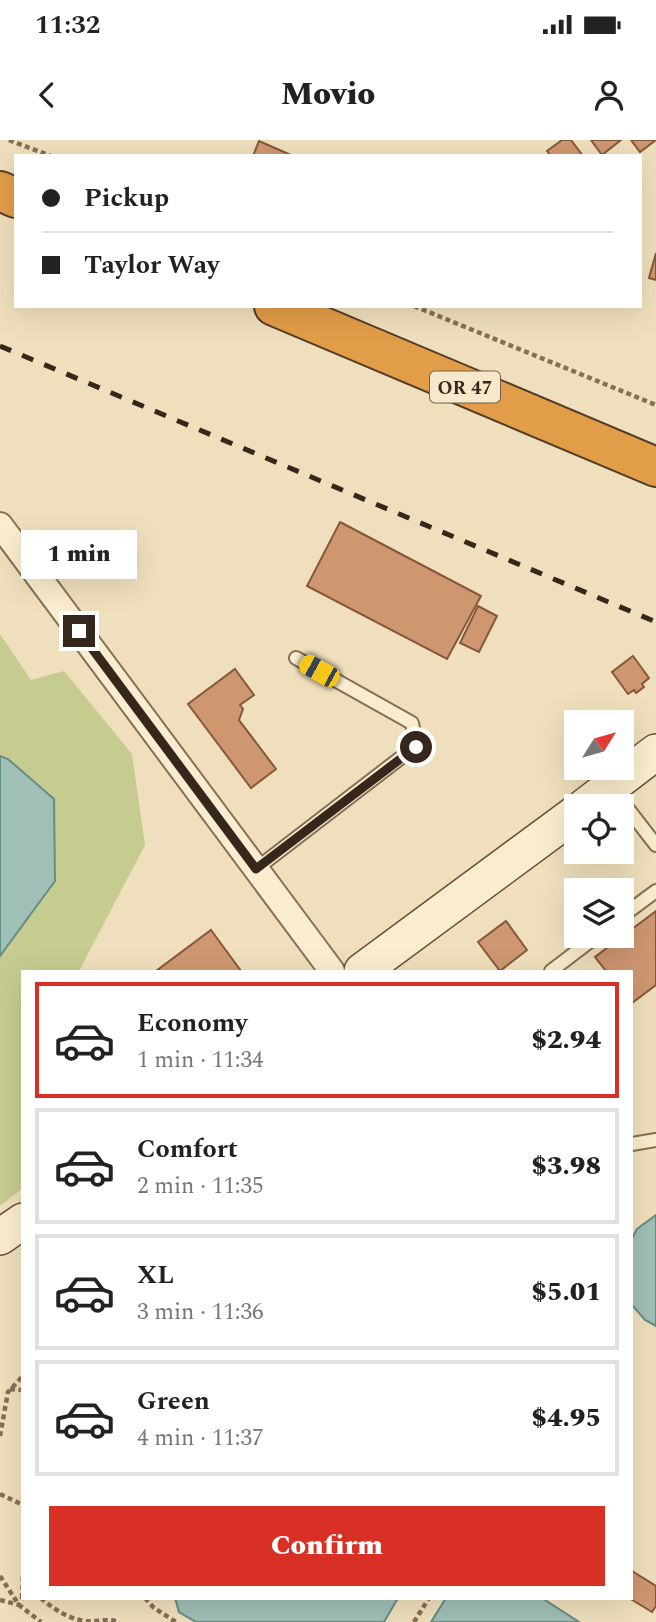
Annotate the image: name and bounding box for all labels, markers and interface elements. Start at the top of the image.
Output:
text: 11:32 [35,5,100,45]
text: Movio [281,70,375,119]
icon: back [28,76,66,114]
icon: person [590,76,628,114]
text: Pickup [84,178,169,218]
text: Taylor Way [84,245,219,285]
road number: OR 47 [430,372,500,402]
callout: 1 min [21,530,137,578]
text: 1 min [47,537,111,572]
route end [63,615,95,647]
car [296,652,343,690]
north arrow [564,710,634,780]
map controls [564,710,634,948]
route start [400,731,432,763]
button: locate [564,794,634,864]
button: layers [564,878,634,948]
text: Economy [137,1003,247,1043]
icon: car [53,1009,116,1072]
text: $2.94 [531,1020,601,1060]
text: 1 min · 11:34 [137,1043,264,1078]
text: Comfort [137,1129,238,1169]
icon: car [53,1135,116,1198]
text: $3.98 [531,1146,601,1186]
text: 2 min · 11:35 [137,1169,264,1204]
text: XL [137,1255,174,1295]
icon: car [53,1261,116,1324]
text: $5.01 [531,1272,601,1312]
text: 3 min · 11:36 [137,1295,264,1330]
text: Green [137,1381,210,1421]
icon: car [53,1387,116,1450]
text: $4.95 [531,1398,601,1438]
text: 4 min · 11:37 [137,1421,264,1456]
button: Confirm [49,1506,605,1586]

